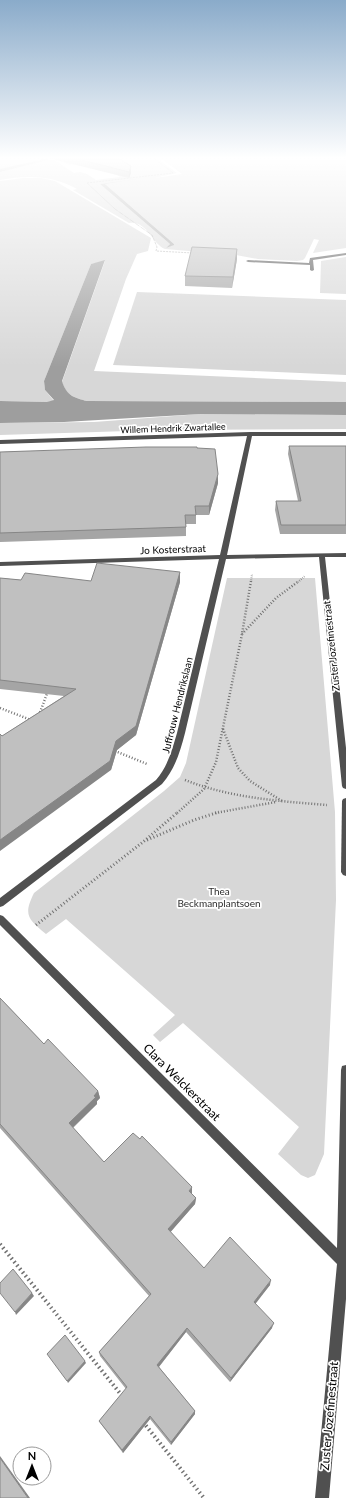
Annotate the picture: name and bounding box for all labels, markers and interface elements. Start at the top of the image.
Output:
street label: Willem Hendrik Zwartallee [120,421,226,435]
street label: Jo Kosterstraat [140,542,207,556]
street label: Zuster Jozefinestraat [320,600,342,692]
street label: Juffrouw Hendrikslaan [159,656,195,754]
park label: Thea Beckmanplantsoen [177,885,261,909]
street label: Clara Welckerstraat [140,1040,224,1124]
street label: Zuster Jozefinestraat [317,1360,341,1471]
north arrow [12,1446,52,1486]
text: N [28,1449,36,1462]

